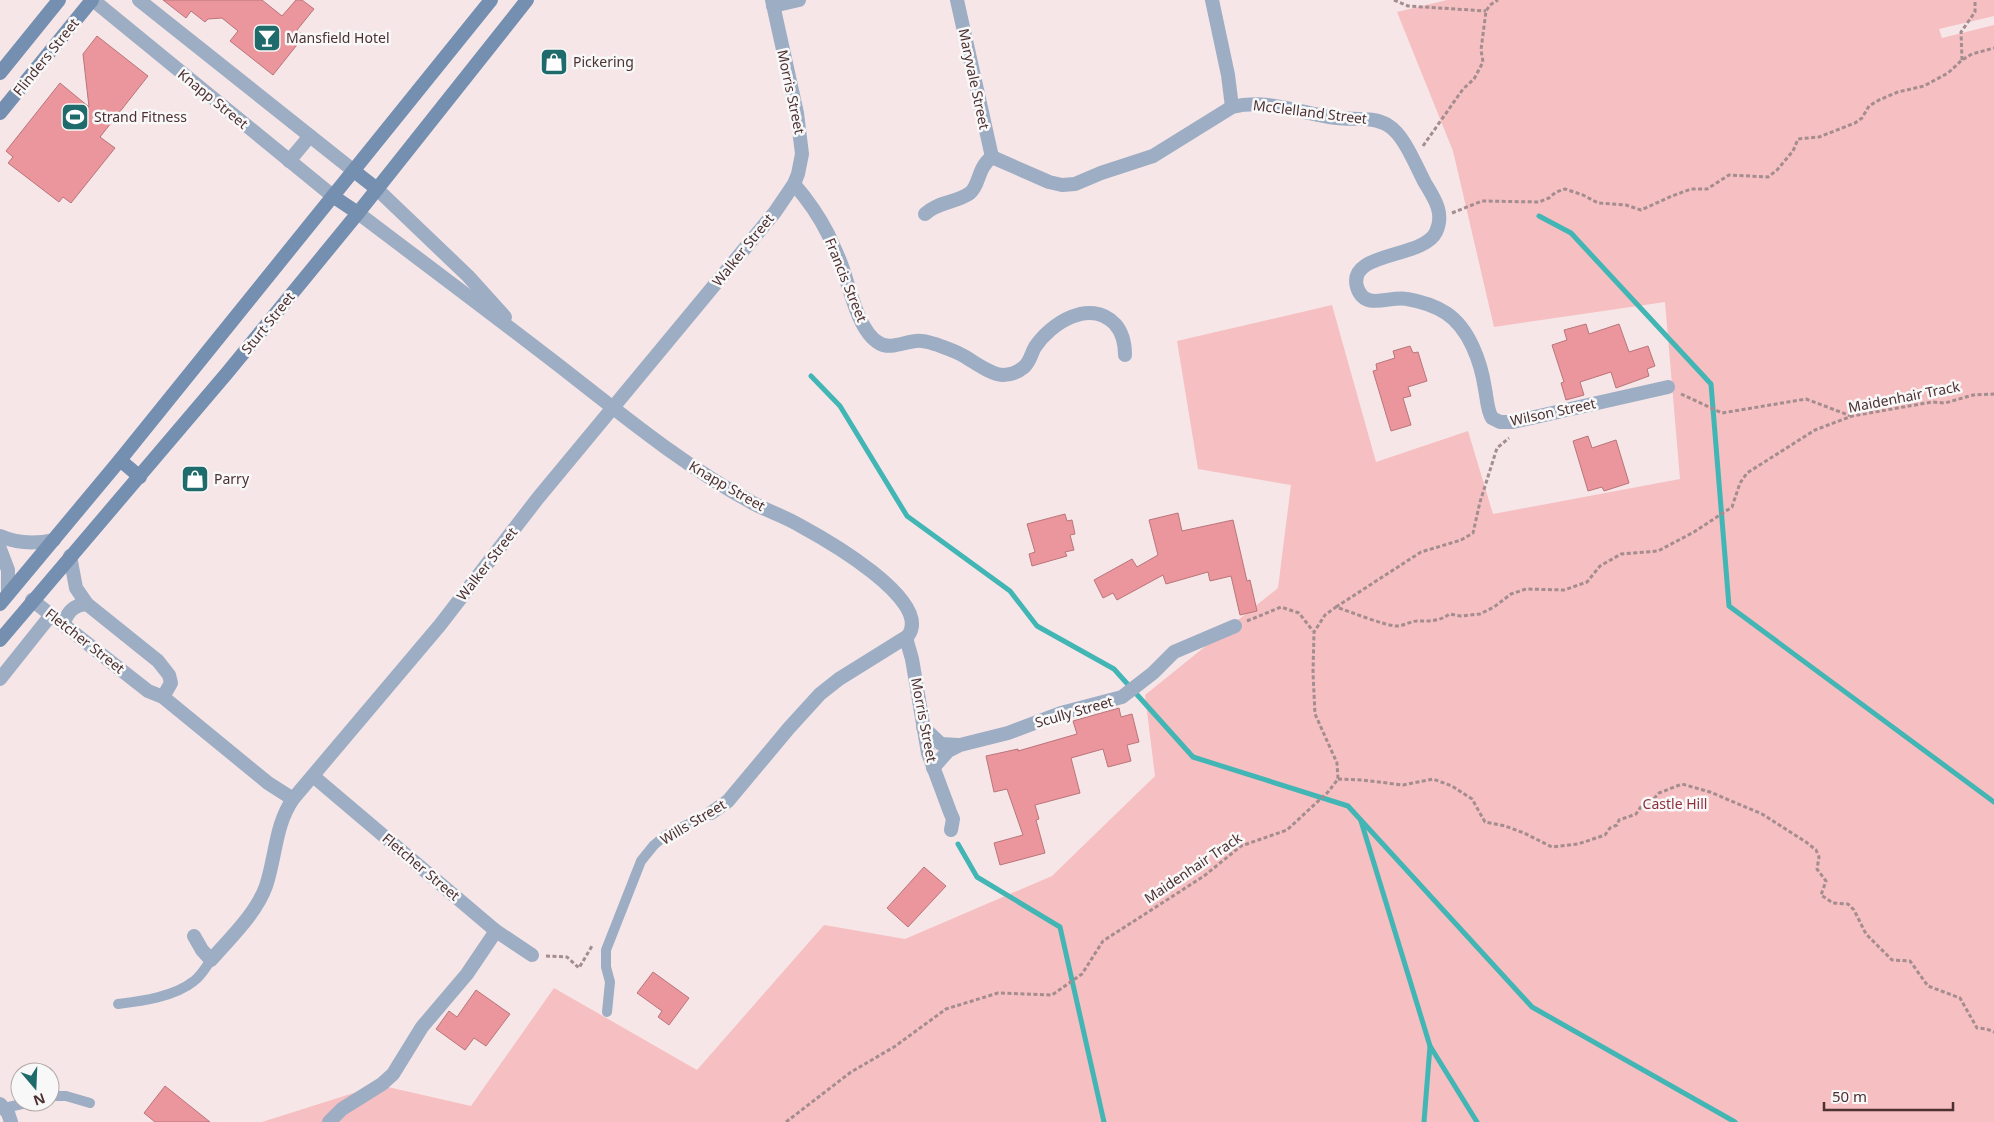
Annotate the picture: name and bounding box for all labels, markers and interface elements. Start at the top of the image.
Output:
street label: Flinders Street [8,14,83,100]
bar icon: Mansfield Hotel [252,23,282,53]
street label: Maryvale Street [955,27,994,131]
place label: Mansfield Hotel [286,28,390,47]
shop icon: Pickering [539,47,569,77]
street label: Morris Street [773,48,810,136]
place label: Pickering [573,52,634,71]
street label: Knapp Street [174,64,252,133]
street label: McClelland Street [1252,95,1368,128]
sports icon: Strand Fitness [60,102,90,132]
place label: Strand Fitness [94,107,187,126]
street label: Walker Street [708,209,778,290]
street label: Francis Street [821,235,872,325]
street label: Sturt Street [237,288,299,358]
street label: Maidenhair Track [1846,376,1962,417]
street label: Wilson Street [1508,393,1597,430]
street label: Knapp Street [686,456,769,515]
shop icon: Parry [180,464,210,494]
place label: Parry [214,469,250,488]
street label: Walker Street [452,523,521,604]
street label: Fletcher Street [42,604,129,678]
street label: Morris Street [907,676,942,764]
street label: Scully Street [1033,691,1115,732]
park label: Castle Hill [1643,794,1707,813]
street label: Wills Street [656,795,729,849]
street label: Maidenhair Track [1140,828,1246,907]
street label: Fletcher Street [379,829,464,905]
north arrow [10,1062,60,1112]
scale bar [1824,1080,1953,1112]
text: 50 m [1832,1086,1867,1106]
text: N [31,1089,48,1111]

